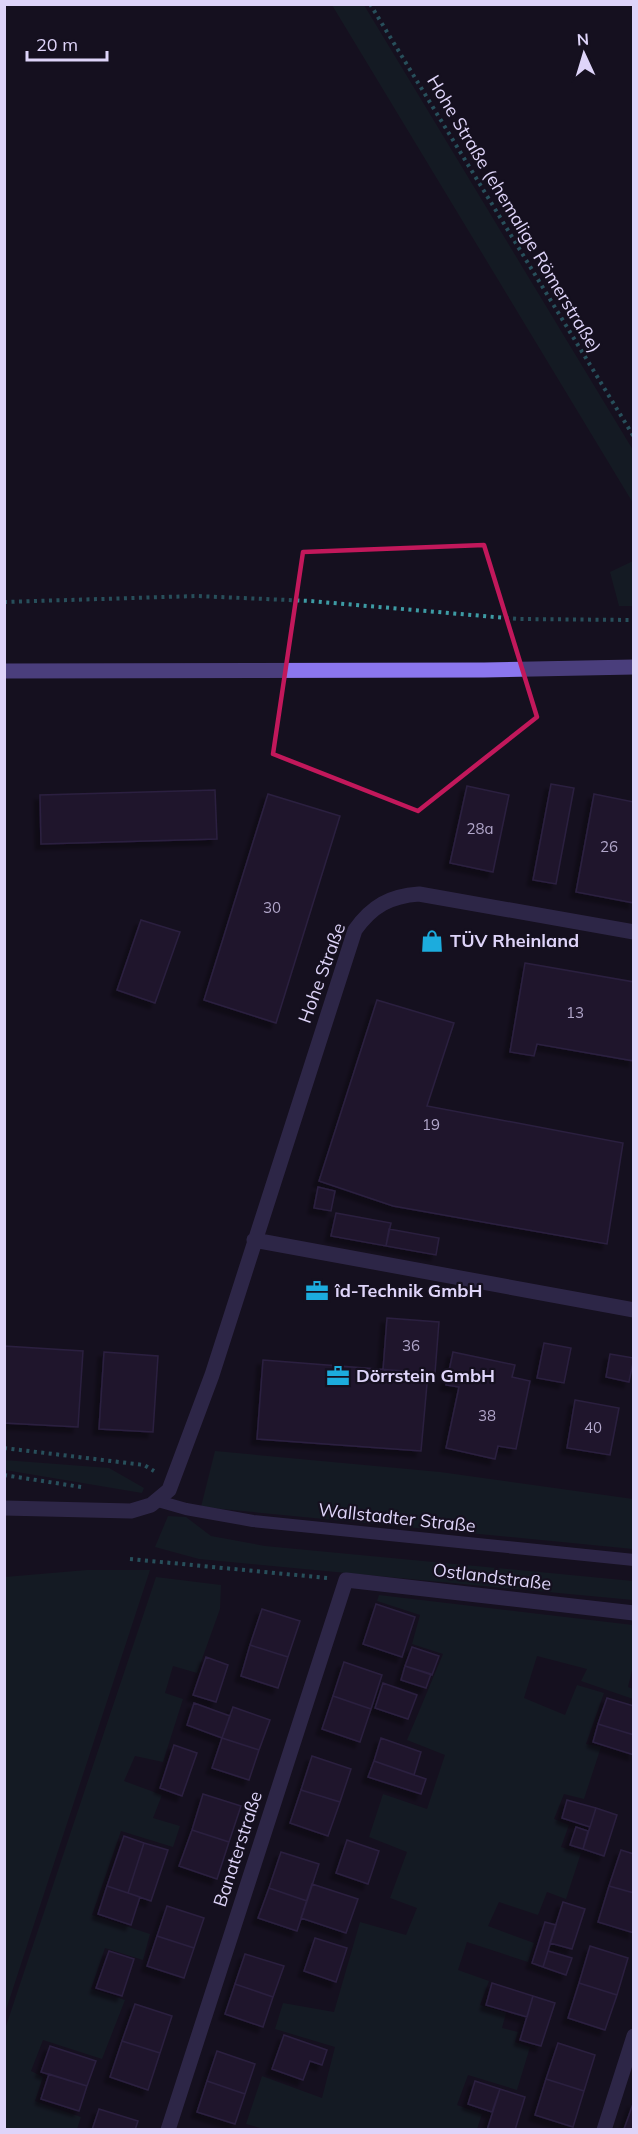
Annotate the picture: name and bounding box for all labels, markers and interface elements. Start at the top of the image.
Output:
scale bar [27,24,106,62]
north arrow [554,24,614,84]
text: N [576,29,590,49]
text: 20 m [36,33,78,56]
street label: Hohe Straße (ehemalige Römerstraße) [422,71,607,357]
house number: 28a [466,819,494,838]
house number: 26 [600,837,618,856]
house number: 30 [263,898,281,917]
street label: Hohe Straße [293,920,350,1026]
shop icon: TÜV Rheinland [419,928,445,954]
place label: TÜV Rheinland [450,929,579,952]
house number: 13 [566,1003,584,1022]
house number: 19 [422,1115,440,1134]
office icon: îd-Technik GmbH [304,1278,330,1304]
place label: îd-Technik GmbH [334,1279,482,1302]
house number: 36 [402,1336,420,1355]
office icon: Dörrstein GmbH [325,1363,351,1389]
place label: Dörrstein GmbH [356,1364,495,1387]
house number: 38 [478,1406,496,1425]
house number: 40 [584,1418,602,1437]
street label: Wallstadter Straße [317,1498,477,1537]
street label: Ostlandstraße [432,1558,553,1595]
street label: Banaterstraße [208,1788,267,1910]

